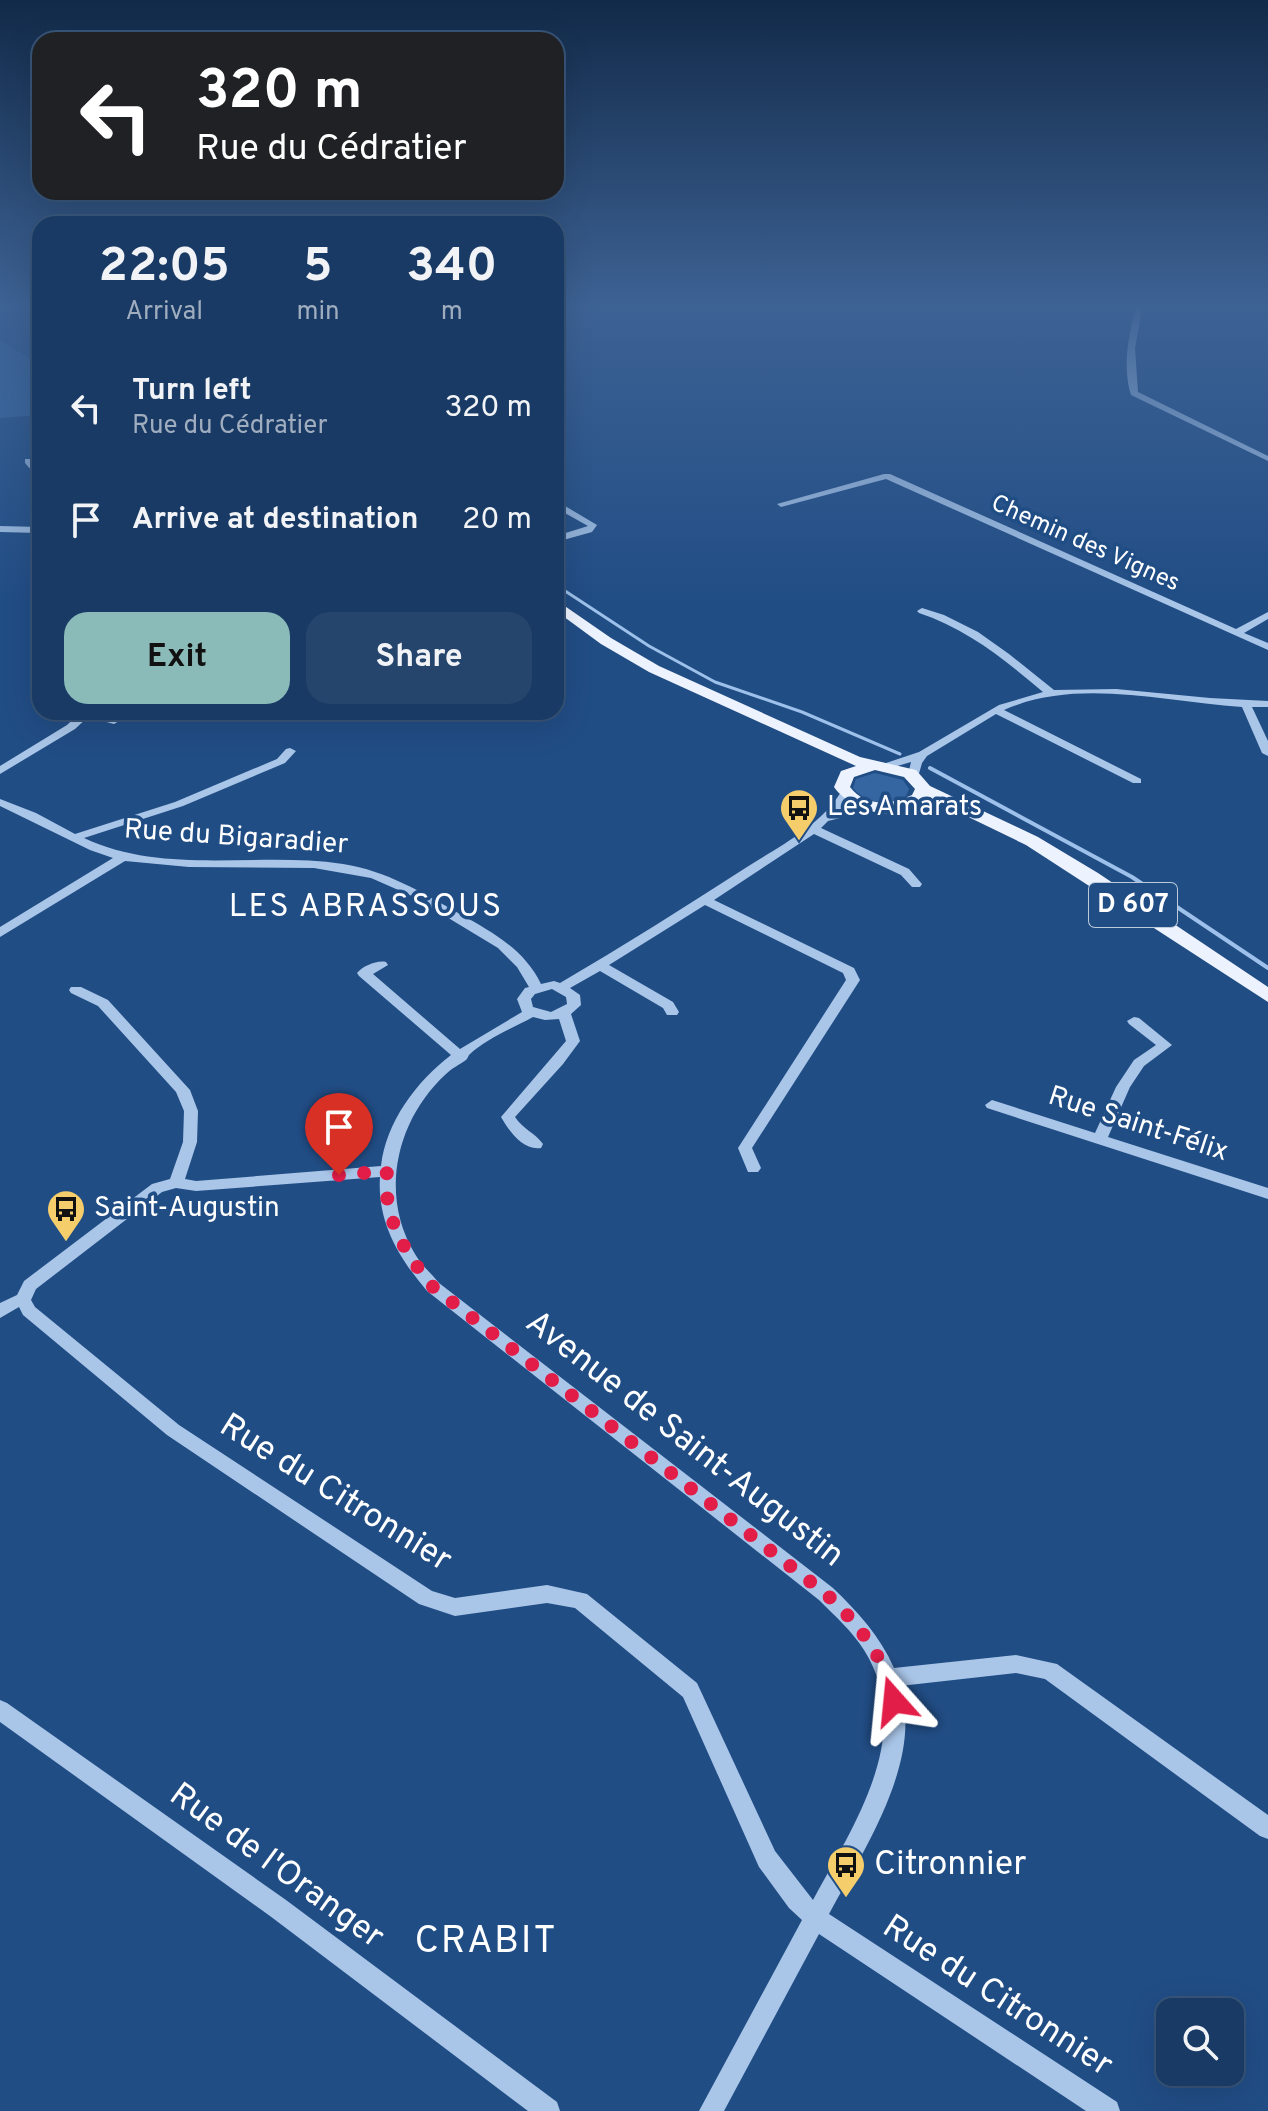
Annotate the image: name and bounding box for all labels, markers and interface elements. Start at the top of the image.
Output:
text: 320 m [196,58,363,128]
icon: left [64,64,168,168]
text: Rue du Cédratier [196,127,467,173]
text: 22:05 [99,238,230,298]
text: 5 [303,238,333,298]
text: 340 [406,238,497,298]
text: Arrival [125,296,203,329]
text: min [296,296,340,329]
text: m [441,296,463,329]
text: Turn left [132,373,252,410]
icon: left [64,386,108,430]
text: 320 m [444,390,532,427]
text: Rue du Cédratier [132,410,328,443]
street label: Chemin des Vignes [986,489,1184,599]
icon: arrive [64,498,108,542]
text: Arrive at destination [132,502,418,539]
text: 20 m [462,502,532,539]
button: Exit [64,612,290,704]
button: Share [306,612,532,704]
bus stop icon: Les Amarats [778,787,820,842]
place label: Les Amarats [827,790,982,826]
street label: Rue du Bigaradier [123,812,349,864]
road number: D 607 [1089,883,1177,927]
district label: LES ABRASSOUS [229,888,503,928]
street label: Rue Saint-Félix [1043,1079,1233,1171]
pin [305,1093,373,1175]
icon: arrive [317,1105,361,1149]
bus stop icon: Saint-Augustin [45,1188,87,1243]
place label: Saint-Augustin [94,1191,280,1227]
street label: Avenue de Saint-Augustin [516,1302,852,1578]
street label: Rue du Citronnier [211,1405,459,1583]
position arrow [852,1659,936,1743]
street label: Rue de l'Oranger [160,1775,392,1959]
bus stop icon: Citronnier [825,1844,867,1899]
place label: Citronnier [874,1844,1027,1887]
street label: Rue du Citronnier [874,1906,1120,2088]
district label: CRABIT [414,1918,558,1967]
map controls [1156,1998,1244,2086]
button: search [1156,1998,1244,2086]

